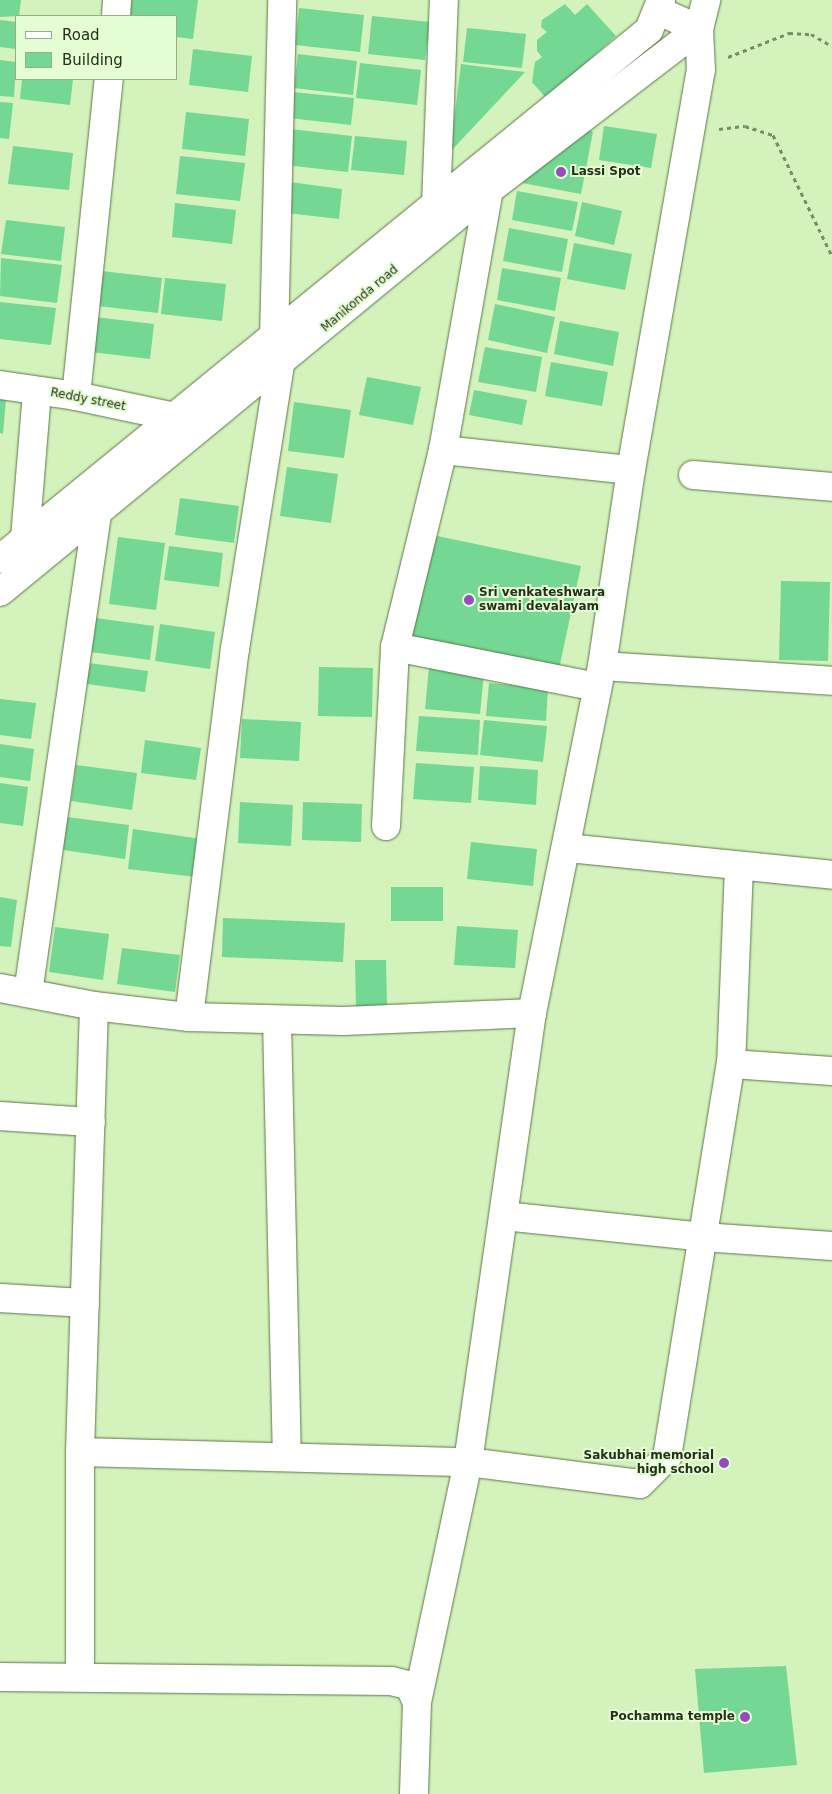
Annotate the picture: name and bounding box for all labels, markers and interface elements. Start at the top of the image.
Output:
legend [15,15,178,80]
text: Road [62,26,100,44]
text: Building [62,51,123,69]
place label: Lassi Spot [571,165,641,179]
marker: Lassi Spot [555,166,567,178]
street label: Manikonda road [319,263,401,335]
street label: Reddy street [49,386,127,414]
place label: Sri venkateshwara swami devalayam [479,586,605,614]
marker: Sri venkateshwara swami devalayam [463,594,475,606]
place label: Sakubhai memorial high school [584,1449,714,1477]
marker: Sakubhai memorial high school [718,1457,730,1469]
place label: Pochamma temple [610,1710,735,1724]
marker: Pochamma temple [739,1711,751,1723]

